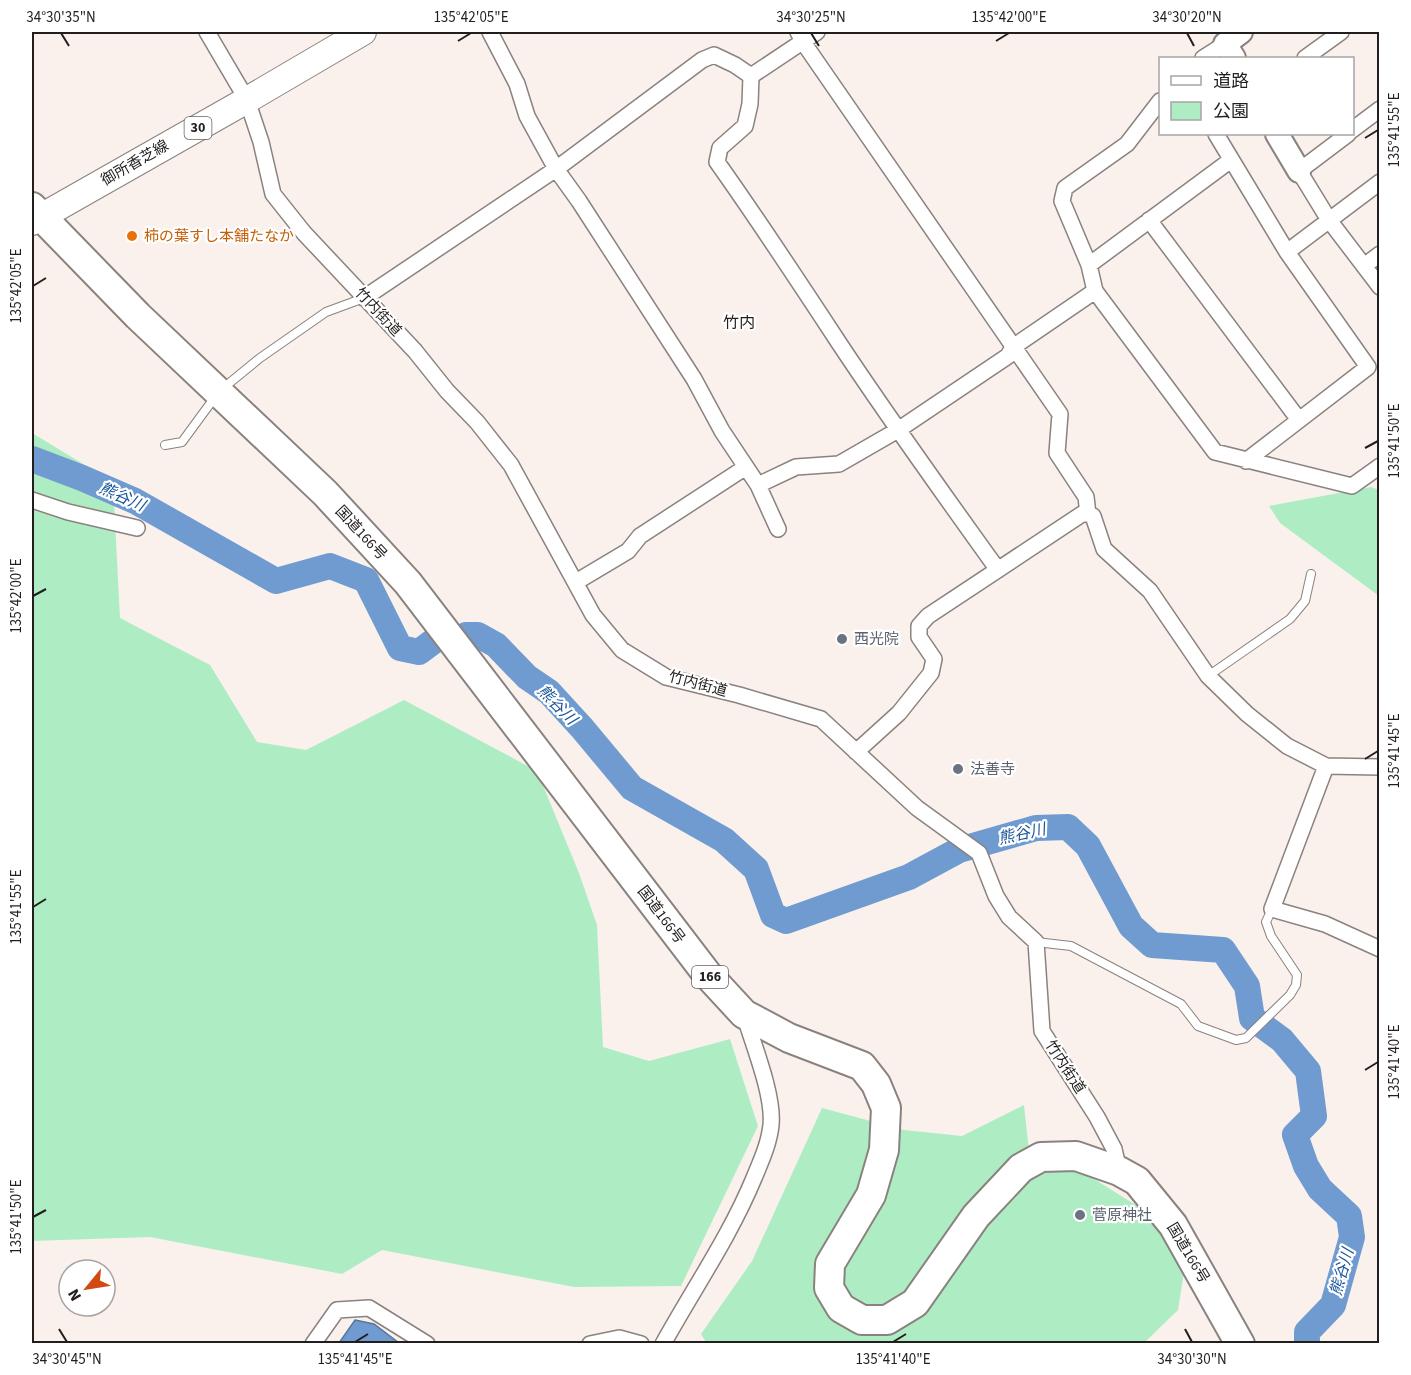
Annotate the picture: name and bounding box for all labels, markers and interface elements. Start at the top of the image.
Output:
text: 34°30'35"N [26,7,96,28]
text: 135°42'05"E [433,7,509,28]
text: 34°30'25"N [776,7,846,28]
text: 135°42'00"E [971,7,1047,28]
text: 34°30'20"N [1152,7,1222,28]
legend [1159,57,1354,135]
text: 道路 [1213,69,1249,94]
text: 135°41'55"E [1384,92,1405,168]
text: 公園 [1213,99,1249,124]
road number: 30 [184,117,212,139]
street label: 御所香芝線 [97,135,173,191]
place label: 柿の葉すし本舗たなか [144,226,294,247]
marker: 柿の葉すし本舗たなか [125,229,139,243]
text: 135°42'05"E [6,248,27,324]
street label: 竹内街道 [350,283,406,341]
district label: 竹内 [723,312,755,334]
text: 135°41'50"E [1384,403,1405,479]
water label: 熊谷川 [96,477,150,518]
street label: 国道166号 [330,501,392,565]
text: 135°42'00"E [6,558,27,634]
place label: 西光院 [854,629,899,650]
marker: 西光院 [835,632,849,646]
street label: 竹内街道 [666,666,730,702]
water label: 熊谷川 [532,680,583,731]
text: 135°41'45"E [1384,713,1405,789]
place label: 法善寺 [970,759,1015,780]
marker: 法善寺 [951,762,965,776]
water label: 熊谷川 [996,818,1050,850]
text: 135°41'55"E [6,869,27,945]
street label: 国道166号 [632,882,690,948]
road number: 166 [692,966,728,988]
text: 135°41'40"E [1384,1024,1405,1100]
street label: 竹内街道 [1040,1036,1090,1098]
text: 135°41'50"E [6,1179,27,1255]
place label: 菅原神社 [1092,1205,1152,1226]
marker: 菅原神社 [1073,1208,1087,1222]
street label: 国道166号 [1162,1219,1214,1287]
water label: 熊谷川 [1325,1244,1360,1298]
north arrow [57,1258,117,1318]
text: N [63,1285,87,1305]
text: 34°30'45"N [32,1349,102,1370]
text: 135°41'45"E [317,1349,393,1370]
text: 135°41'40"E [855,1349,931,1370]
text: 34°30'30"N [1157,1349,1227,1370]

